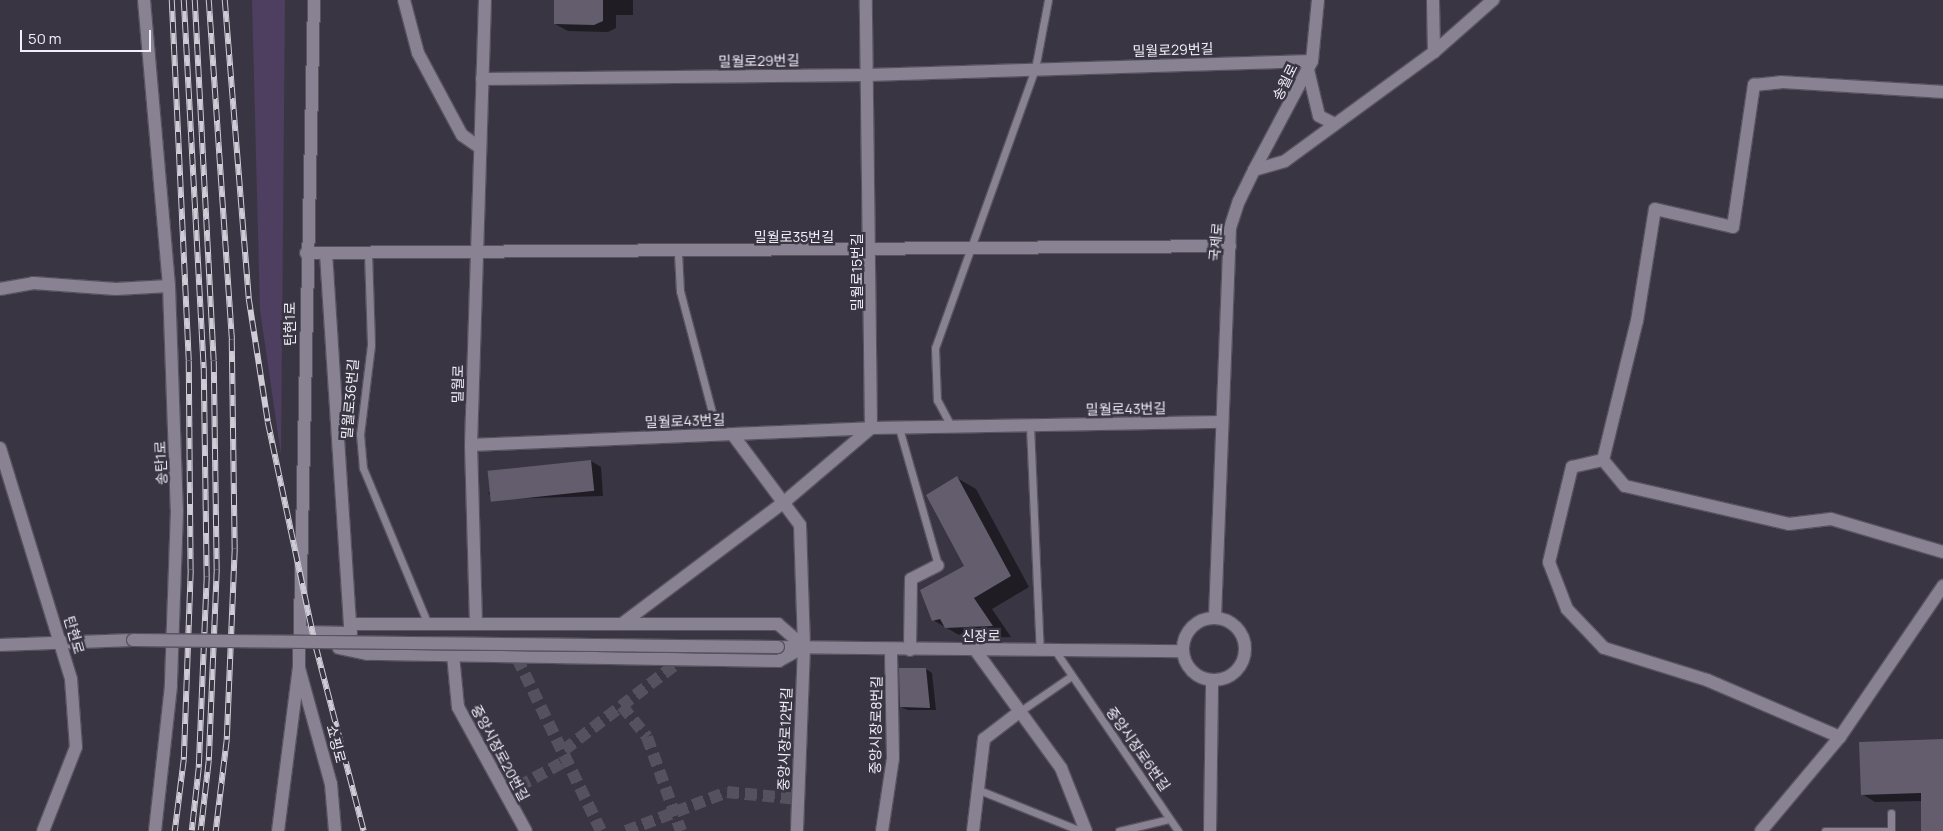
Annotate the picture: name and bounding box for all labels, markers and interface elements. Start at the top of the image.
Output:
scale bar [22,20,154,52]
text: 50 m [28,28,62,49]
street label: 밀월로29번길 [1132,40,1214,60]
street label: 밀월로29번길 [718,52,800,70]
street label: 송월로 [1269,61,1301,103]
street label: 국제로 [1206,222,1226,262]
street label: 밀월로35번길 [754,229,834,245]
street label: 밀월로15번길 [849,233,865,311]
street label: 탄현1로 [282,302,298,346]
street label: 밀월로36번길 [338,358,362,440]
street label: 밀월로 [449,365,467,403]
street label: 밀월로43번길 [1086,400,1166,418]
street label: 밀월로43번길 [645,411,725,431]
street label: 송탄1로 [152,441,170,485]
street label: 탄현로 [61,614,87,656]
street label: 신장로 [962,628,1000,644]
street label: 중앙시장로8번길 [867,676,885,774]
street label: 중앙시장로12번길 [775,687,795,791]
street label: 중앙시장로20번길 [468,702,532,804]
street label: 중앙시장로6번길 [1103,704,1173,794]
street label: 쇼핑로 [323,723,349,765]

